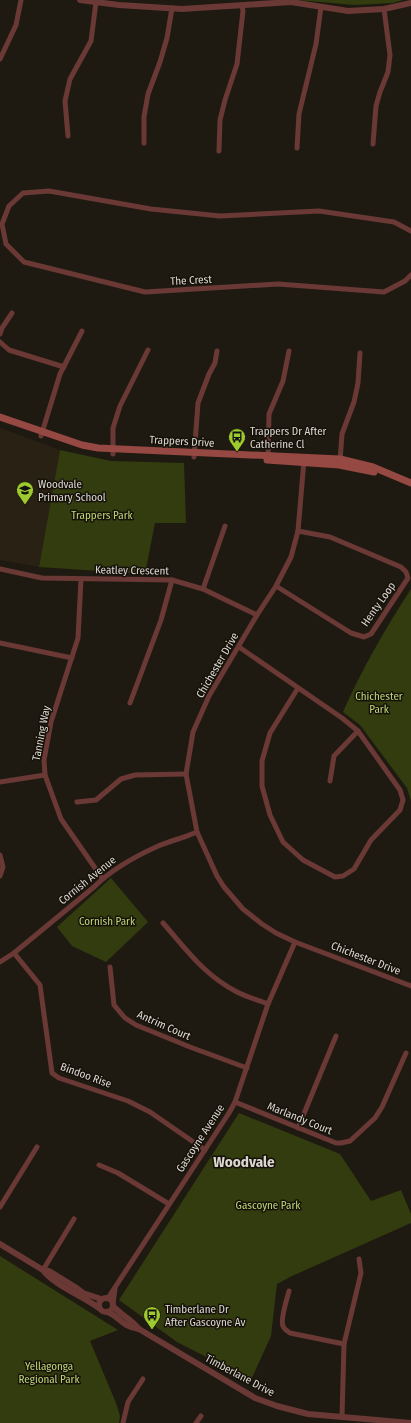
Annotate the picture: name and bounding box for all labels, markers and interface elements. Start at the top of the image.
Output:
street label: The Crest [170,273,213,288]
place label: Trappers Dr After Catherine Cl [250,425,327,451]
bus stop icon: Trappers Dr After Catherine Cl [227,427,247,452]
street label: Trappers Drive [149,433,215,450]
place label: Woodvale Primary School [38,478,106,504]
school or university icon: Woodvale Primary School [15,480,35,505]
park label: Trappers Park [71,509,134,522]
street label: Keatley Crescent [95,563,170,578]
street label: Henty Loop [358,580,398,629]
street label: Chichester Drive [193,630,241,700]
park label: Chichester Park [355,690,403,716]
street label: Tanning Way [30,704,53,762]
street label: Cornish Avenue [56,853,118,907]
park label: Cornish Park [79,915,136,928]
street label: Chichester Drive [329,939,402,978]
street label: Antrim Court [135,1008,193,1043]
street label: Bindoo Rise [58,1060,113,1091]
street label: Marlandy Court [265,1100,335,1138]
street label: Gascoyne Avenue [174,1102,227,1175]
district label: Woodvale [213,1153,275,1171]
park label: Gascoyne Park [236,1199,301,1212]
place label: Timberlane Dr After Gascoyne Av [165,1303,246,1329]
bus stop icon: Timberlane Dr After Gascoyne Av [142,1305,162,1330]
street label: Timberlane Drive [203,1352,277,1399]
park label: Yellagonga Regional Park [18,1360,80,1386]

